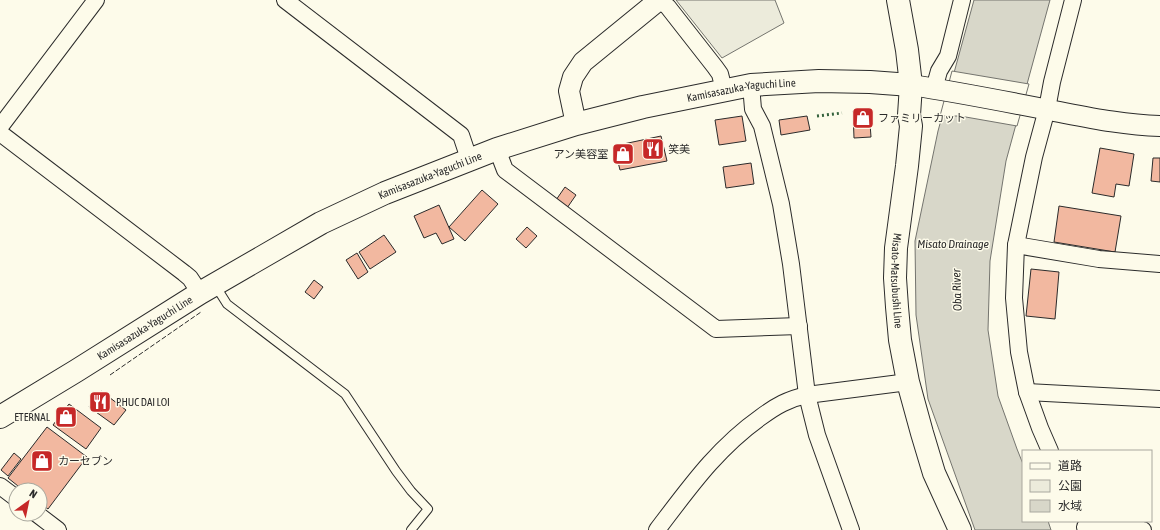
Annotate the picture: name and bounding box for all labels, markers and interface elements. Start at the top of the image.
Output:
street label: Kamisasazuka-Yaguchi Line [686,76,796,104]
shop icon: ファミリーカット [850,105,876,131]
place label: ファミリーカット [878,112,966,124]
restaurant icon: 笑美 [640,136,666,162]
shop icon: アン美容室 [610,141,636,167]
place label: 笑美 [668,143,690,155]
place label: アン美容室 [553,148,608,160]
street label: Kamisasazuka-Yaguchi Line [376,150,483,201]
street label: Misato-Matsubushi Line [889,232,905,329]
water label: Misato Drainage [917,237,989,251]
water label: Oba River [949,268,965,311]
street label: Kamisasazuka-Yaguchi Line [95,293,195,362]
restaurant icon: PHUC DAI LOI [87,389,113,415]
place label: PHUC DAI LOI [116,396,170,408]
shop icon: ETERNAL [53,404,79,430]
place label: ETERNAL [14,411,51,423]
shop icon: カーセブン [29,448,55,474]
legend [1022,450,1152,522]
place label: カーセブン [58,455,113,467]
text: 道路 [1058,459,1082,473]
text: 公園 [1058,479,1082,493]
north arrow [8,482,48,522]
text: N [27,487,39,500]
text: 水域 [1058,499,1082,513]

